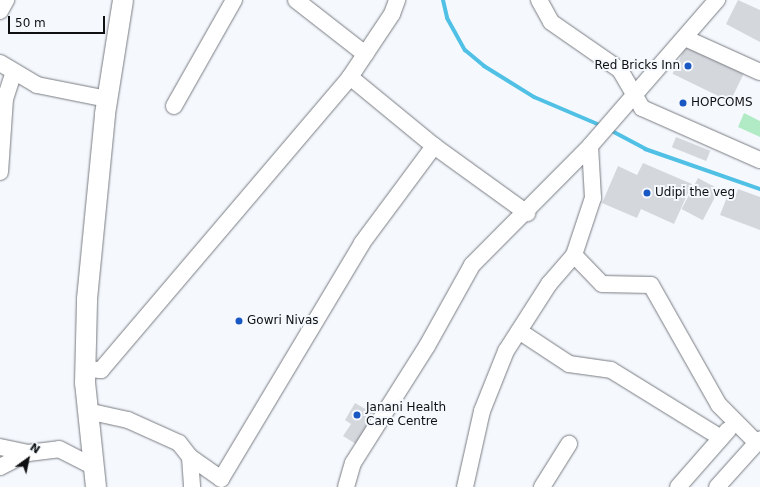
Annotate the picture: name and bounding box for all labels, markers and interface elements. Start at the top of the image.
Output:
scale bar [10,8,107,34]
text: 50 m [15,16,46,30]
place label: Red Bricks Inn [595,59,680,73]
marker: Red Bricks Inn [683,61,693,71]
place label: HOPCOMS [691,96,752,110]
marker: HOPCOMS [678,98,688,108]
place label: Udipi the veg [655,186,735,200]
marker: Udipi the veg [642,188,652,198]
place label: Gowri Nivas [247,314,319,328]
marker: Gowri Nivas [234,316,244,326]
place label: Janani Health Care Centre [366,401,446,429]
marker: Janani Health Care Centre [351,409,363,421]
north arrow [8,439,48,479]
text: N [27,441,42,456]

